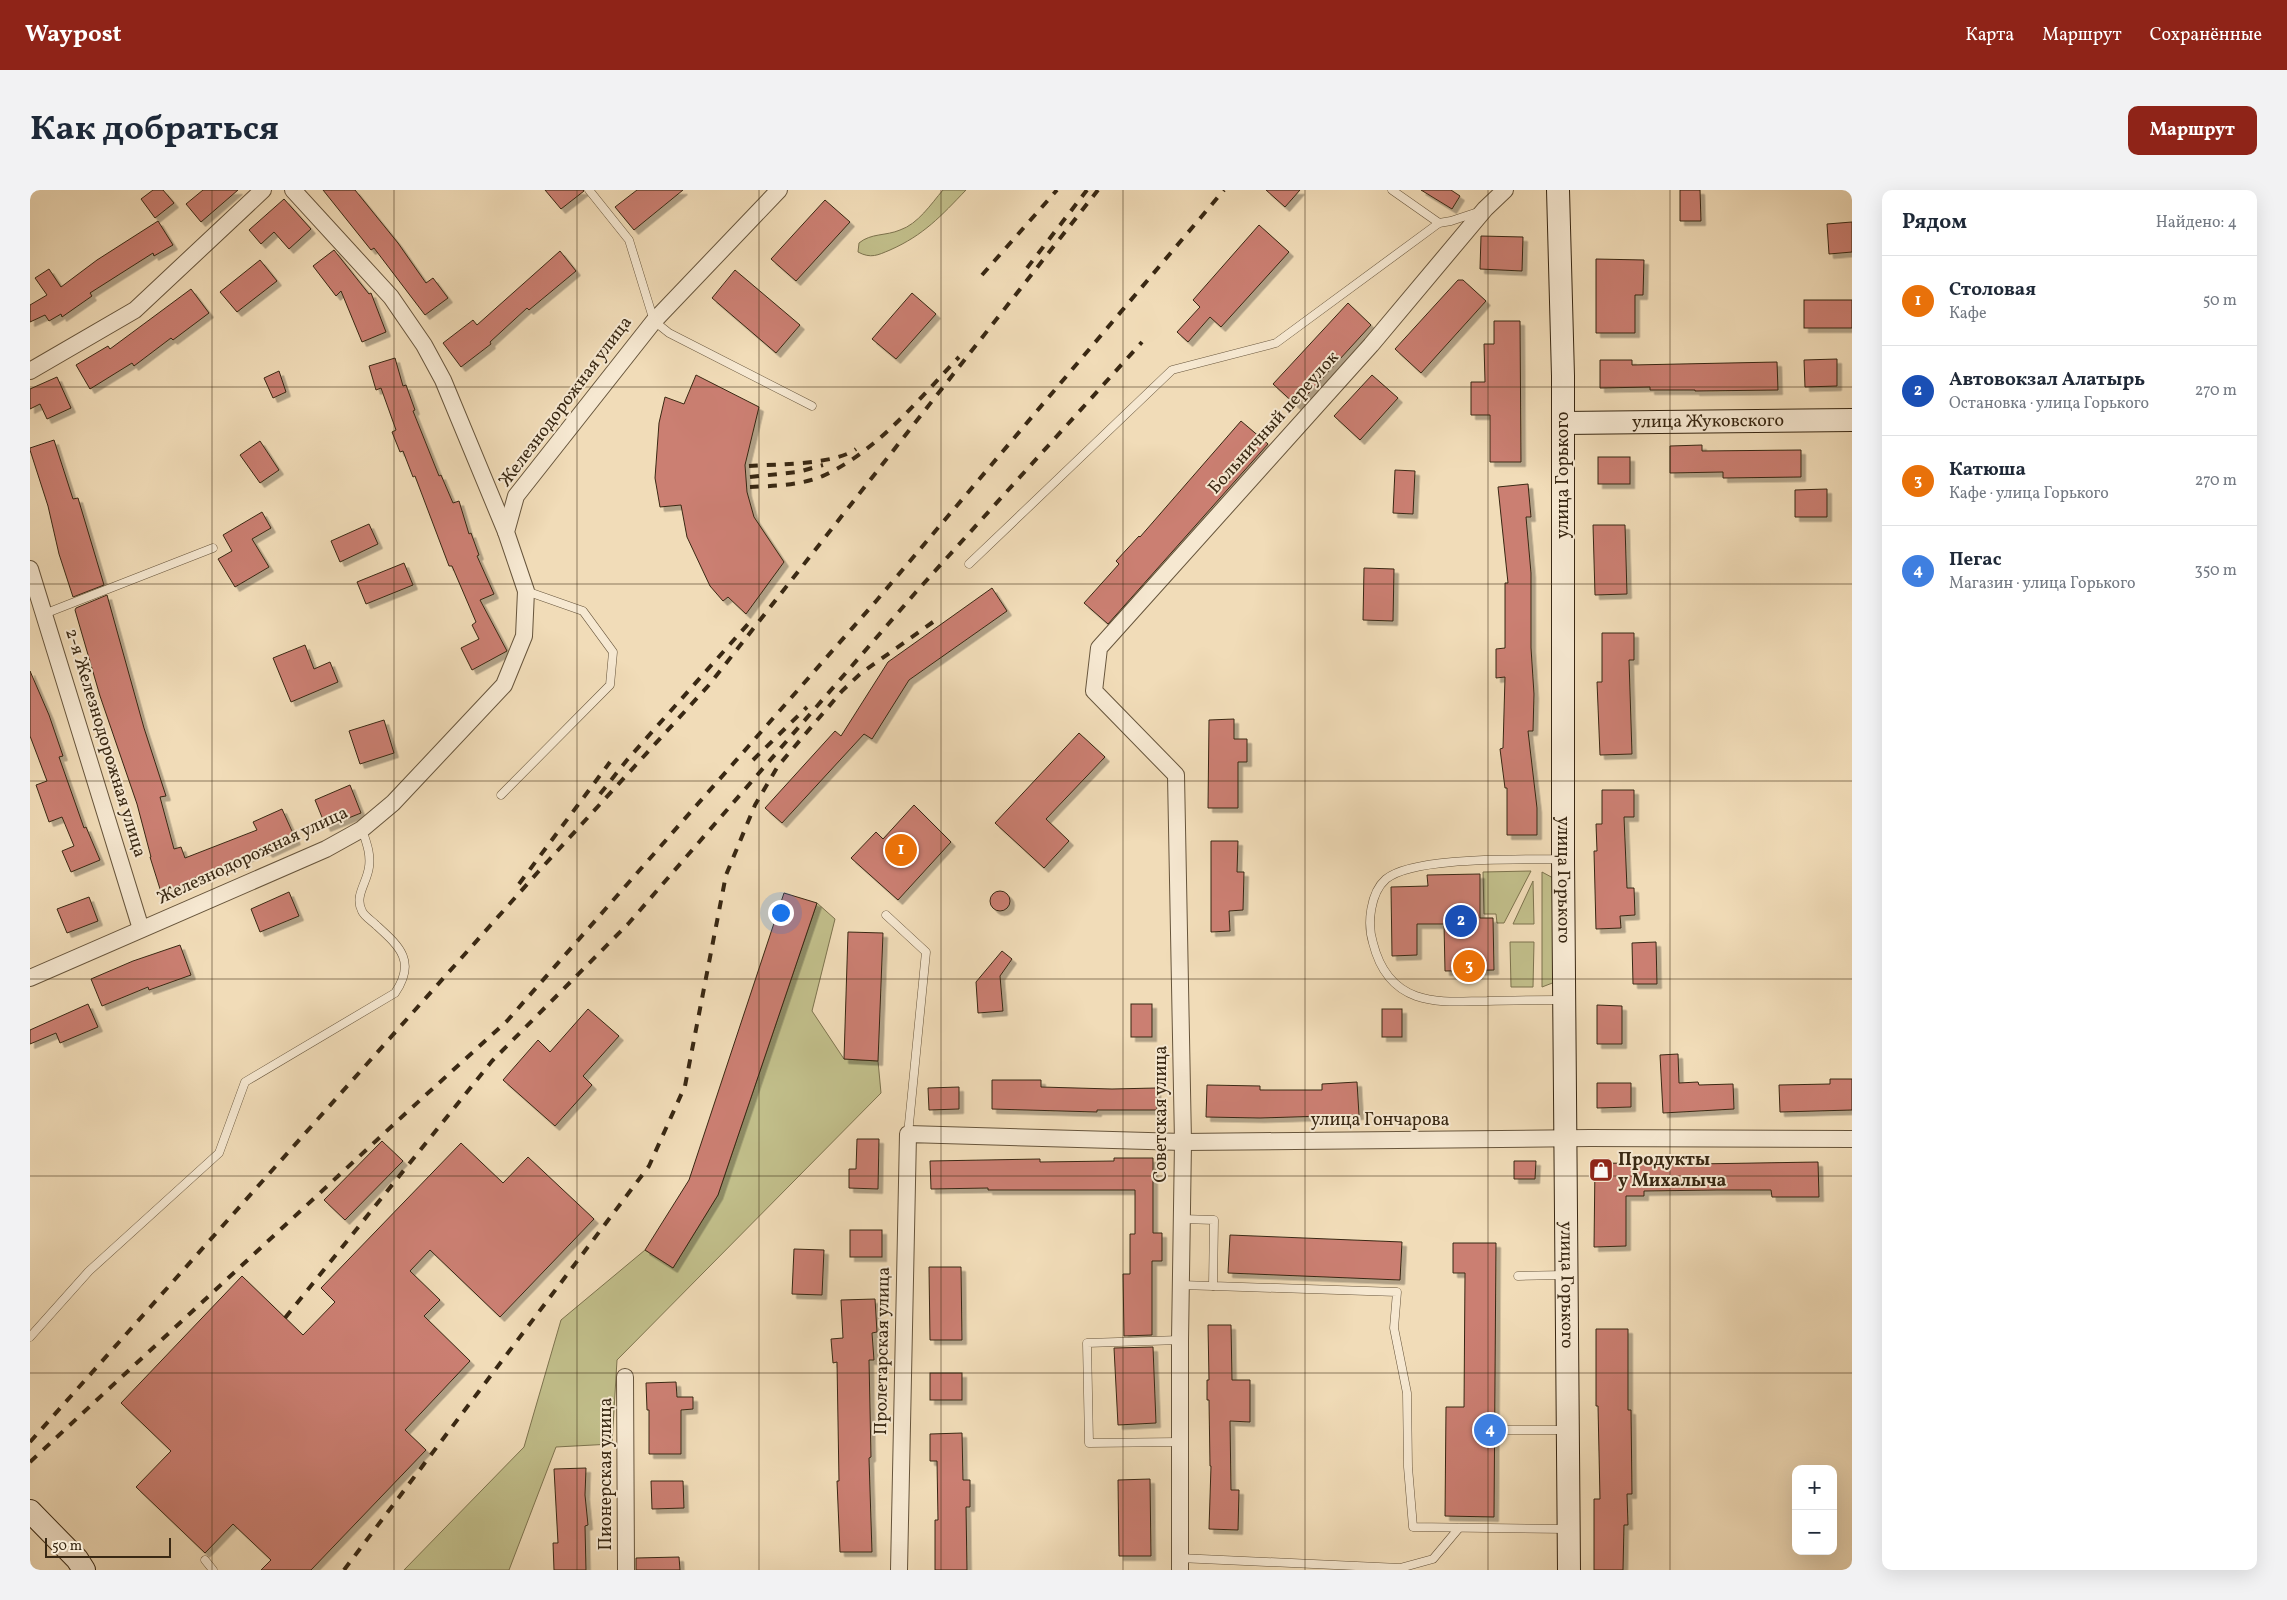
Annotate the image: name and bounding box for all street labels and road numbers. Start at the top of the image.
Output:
street label: Железнодорожная улица [493,311,639,493]
street label: Больничный переулок [1203,346,1345,500]
street label: улица Жуковского [1632,408,1784,435]
street label: улица Горького [1551,411,1576,539]
street label: 2-я Железнодорожная улица [58,625,152,861]
street label: Железнодорожная улица [153,801,353,911]
street label: улица Горького [1550,816,1576,944]
street label: Советская улица [1149,1045,1174,1183]
street label: улица Гончарова [1310,1108,1450,1133]
street label: улица Горького [1554,1221,1580,1349]
street label: Пролетарская улица [869,1267,897,1435]
street label: Пионерская улица [594,1398,619,1550]

